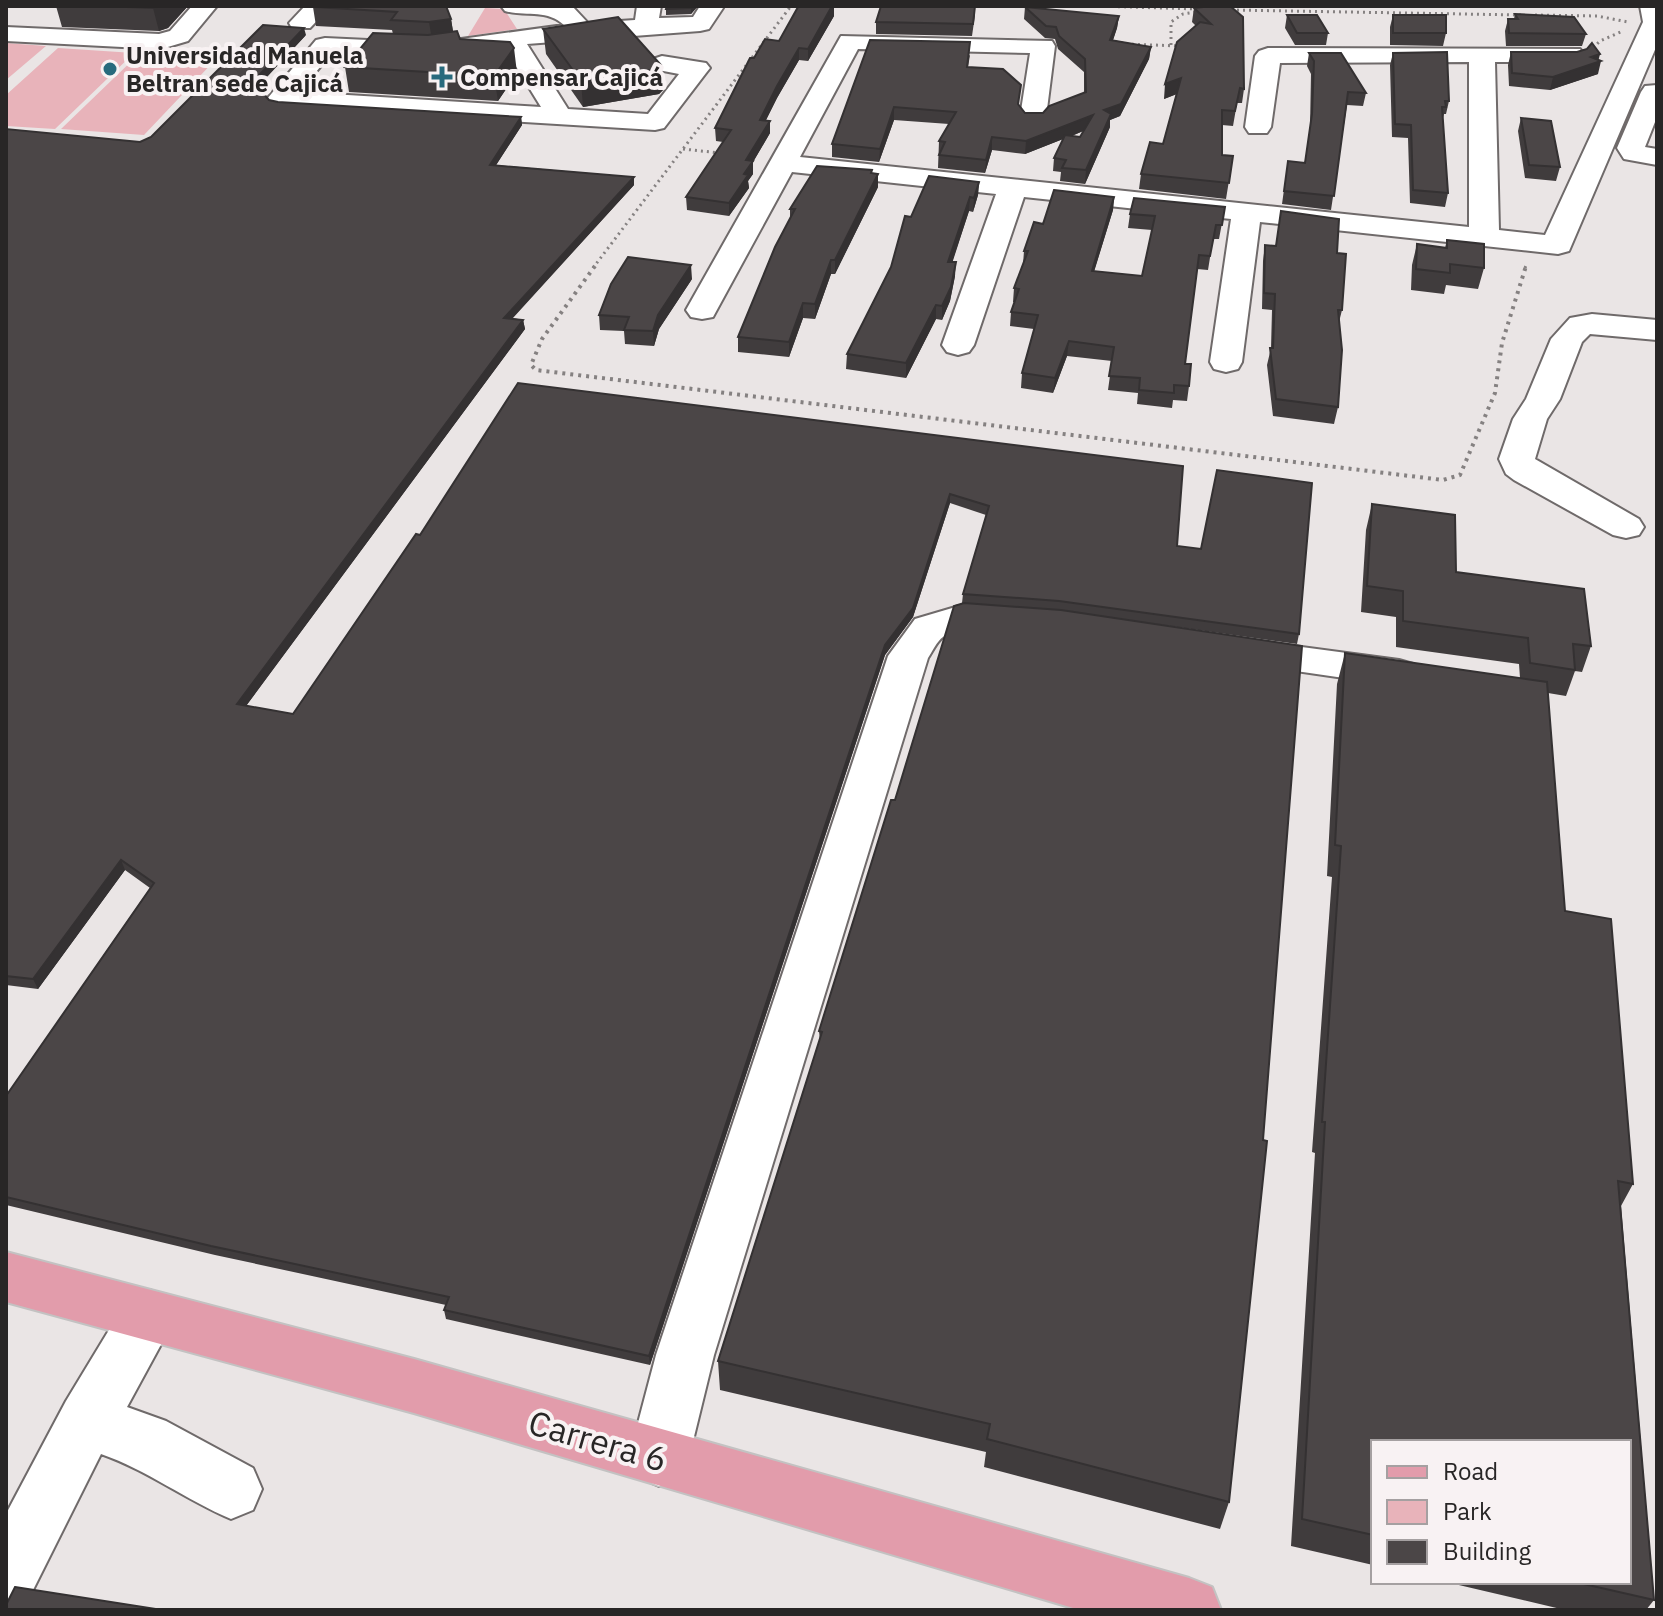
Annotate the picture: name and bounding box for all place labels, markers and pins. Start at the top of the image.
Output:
place label: Universidad Manuela Beltran sede Cajicá [126,39,364,99]
marker: Universidad Manuela Beltran sede Cajicá [101,60,119,78]
place label: Compensar Cajicá [460,61,663,93]
marker: Compensar Cajicá [431,66,453,88]

